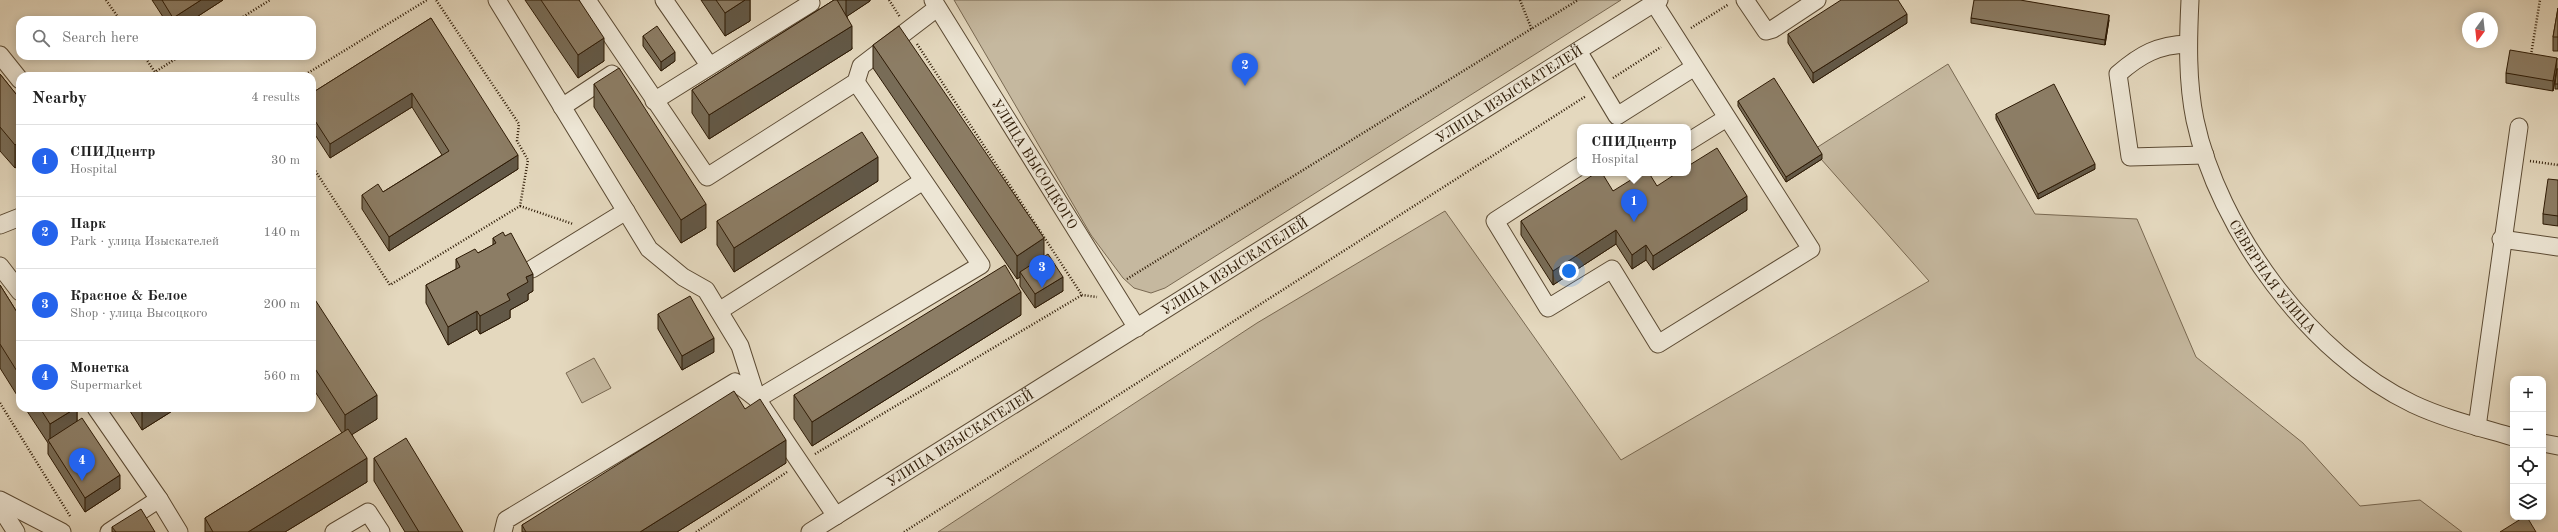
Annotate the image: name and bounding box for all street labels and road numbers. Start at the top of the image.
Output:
street label: УЛИЦА ИЗЫСКАТЕЛЕЙ [1434,40,1586,146]
street label: УЛИЦА ВЫСОЦКОГО [989,97,1080,232]
street label: УЛИЦА ИЗЫСКАТЕЛЕЙ [1159,212,1311,318]
street label: СЕВЕРНАЯ УЛИЦА [2226,218,2319,337]
street label: УЛИЦА ИЗЫСКАТЕЛЕЙ [885,384,1037,490]

